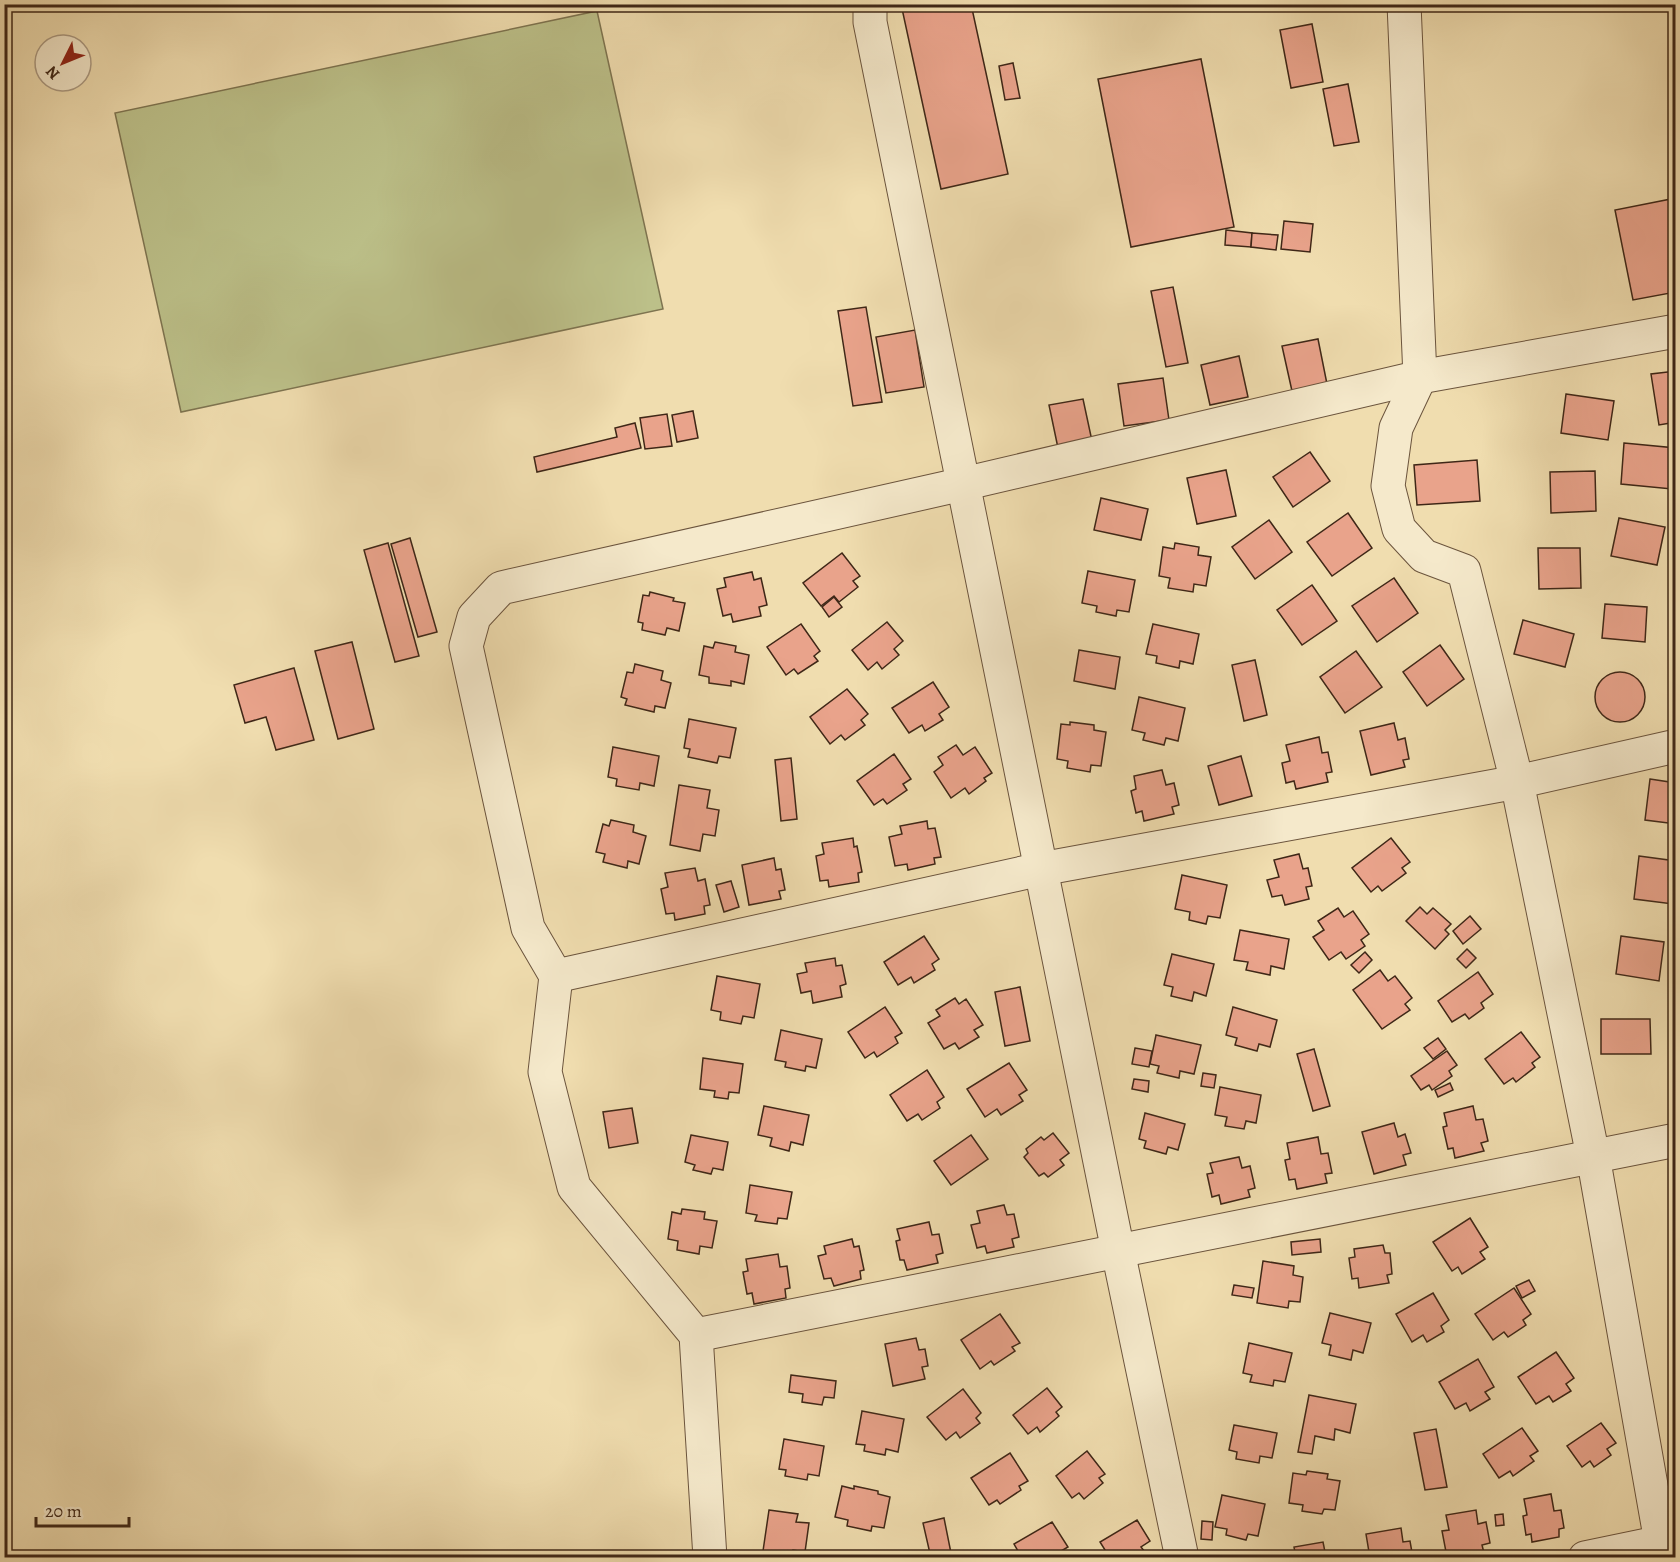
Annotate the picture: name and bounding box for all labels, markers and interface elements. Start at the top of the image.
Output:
north arrow [33,33,93,93]
text: N [41,61,65,84]
scale bar [36,1490,129,1528]
text: 20 m [45,1499,82,1523]

